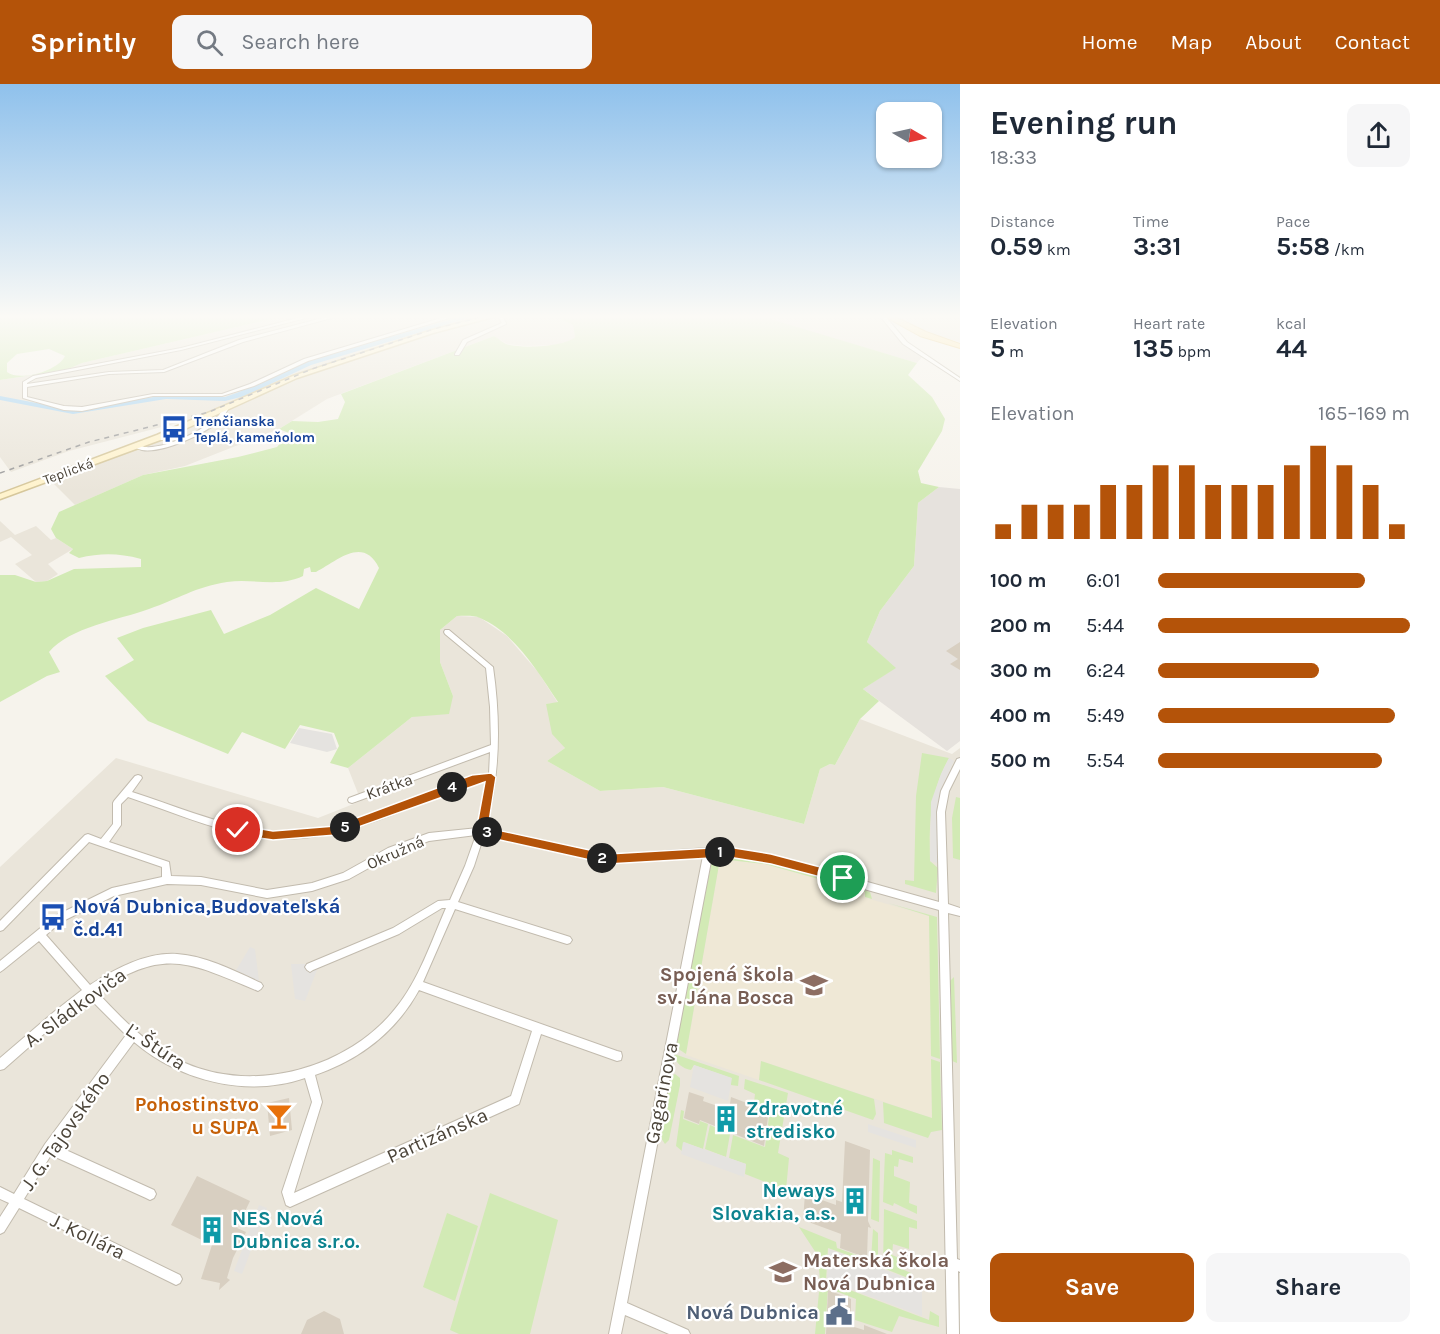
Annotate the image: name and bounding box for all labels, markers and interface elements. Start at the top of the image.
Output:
search box [172,15,592,69]
text: Sprintly [30,26,136,59]
icon: search [193,26,226,59]
text: Search here [241,29,360,55]
text: Home [1082,30,1138,54]
text: Map [1171,30,1212,54]
text: About [1245,30,1302,54]
text: Contact [1335,30,1410,54]
north arrow [876,102,942,168]
map controls [876,102,942,168]
text: Evening run [990,104,1178,142]
button: share [1347,104,1410,167]
text: 18:33 [990,146,1037,169]
text: Distance [990,212,1055,231]
text: Time [1133,212,1169,231]
text: Pace [1276,212,1310,231]
text: 0.59 [990,231,1043,262]
text: 3:31 [1133,231,1182,262]
text: 5:58 [1276,231,1330,262]
text: km [1043,240,1071,259]
text: /km [1330,240,1365,259]
text: Elevation [990,314,1058,333]
text: Heart rate [1133,314,1205,333]
text: kcal [1276,314,1307,333]
text: 5 [990,333,1005,364]
text: 135 [1133,333,1174,364]
text: 44 [1276,333,1307,364]
text: m [1005,342,1024,361]
text: bpm [1174,342,1211,361]
text: Elevation [990,402,1075,425]
text: 165–169 m [1318,402,1410,425]
place label: Trenčianska Teplá, kameňolom [194,413,315,446]
bus stop icon: Trenčianska Teplá, kameňolom [159,414,189,444]
street label: Teplická [41,455,96,488]
text: 100 m [990,569,1046,592]
text: 6:01 [1086,569,1121,592]
text: 200 m [990,614,1051,637]
text: 5:44 [1086,614,1124,637]
text: 300 m [990,659,1052,682]
text: 6:24 [1086,659,1125,682]
text: 400 m [990,704,1051,727]
text: 5:49 [1086,704,1125,727]
text: 500 m [990,749,1051,772]
text: 5:54 [1086,749,1124,772]
street label: Krátka [363,769,415,804]
pin: 4 [437,772,467,802]
text: 4 [447,777,457,796]
pin [212,804,263,855]
pin: 5 [330,812,360,842]
icon: check [221,813,254,846]
text: 5 [340,817,350,836]
pin: 3 [472,817,502,847]
text: 3 [482,822,492,841]
street label: Okružná [364,831,427,874]
pin: 1 [705,837,735,867]
text: 1 [717,842,723,861]
pin: 2 [587,843,617,873]
text: 2 [597,848,607,867]
pin [817,852,868,903]
icon: arrive [826,861,859,894]
place label: Nová Dubnica,Budovateľská č.d.41 [73,895,341,941]
bus stop icon: Nová Dubnica,Budovateľská č.d.41 [38,902,68,932]
street label: A. Sládkoviča [20,963,131,1052]
place label: Spojená škola sv. Jána Bosca [657,963,794,1009]
school or university icon: Spojená škola sv. Jána Bosca [799,970,829,1000]
street label: Ľ. Štúra [121,1017,191,1075]
street label: Gagarinova [640,1040,683,1146]
street label: J. G. Tajovského [16,1068,115,1195]
place label: Pohostinstvo u SUPA [135,1093,259,1139]
place label: Zdravotné stredisko [746,1097,843,1143]
bar icon: Pohostinstvo u SUPA [264,1101,294,1131]
street label: Partizánska [383,1103,491,1168]
building icon: Zdravotné stredisko [711,1104,741,1134]
place label: Neways Slovakia, a.s. [712,1179,835,1225]
building icon: Neways Slovakia, a.s. [840,1186,870,1216]
place label: NES Nová Dubnica s.r.o. [232,1207,360,1253]
street label: J. Kollára [47,1209,129,1264]
building icon: NES Nová Dubnica s.r.o. [197,1215,227,1245]
place label: Materská škola Nová Dubnica [803,1249,949,1295]
button: Save [990,1253,1194,1322]
button: Share [1206,1253,1410,1322]
school or university icon: Materská škola Nová Dubnica [768,1257,798,1287]
public building icon: Nová Dubnica [824,1297,854,1327]
place label: Nová Dubnica [686,1301,819,1324]

